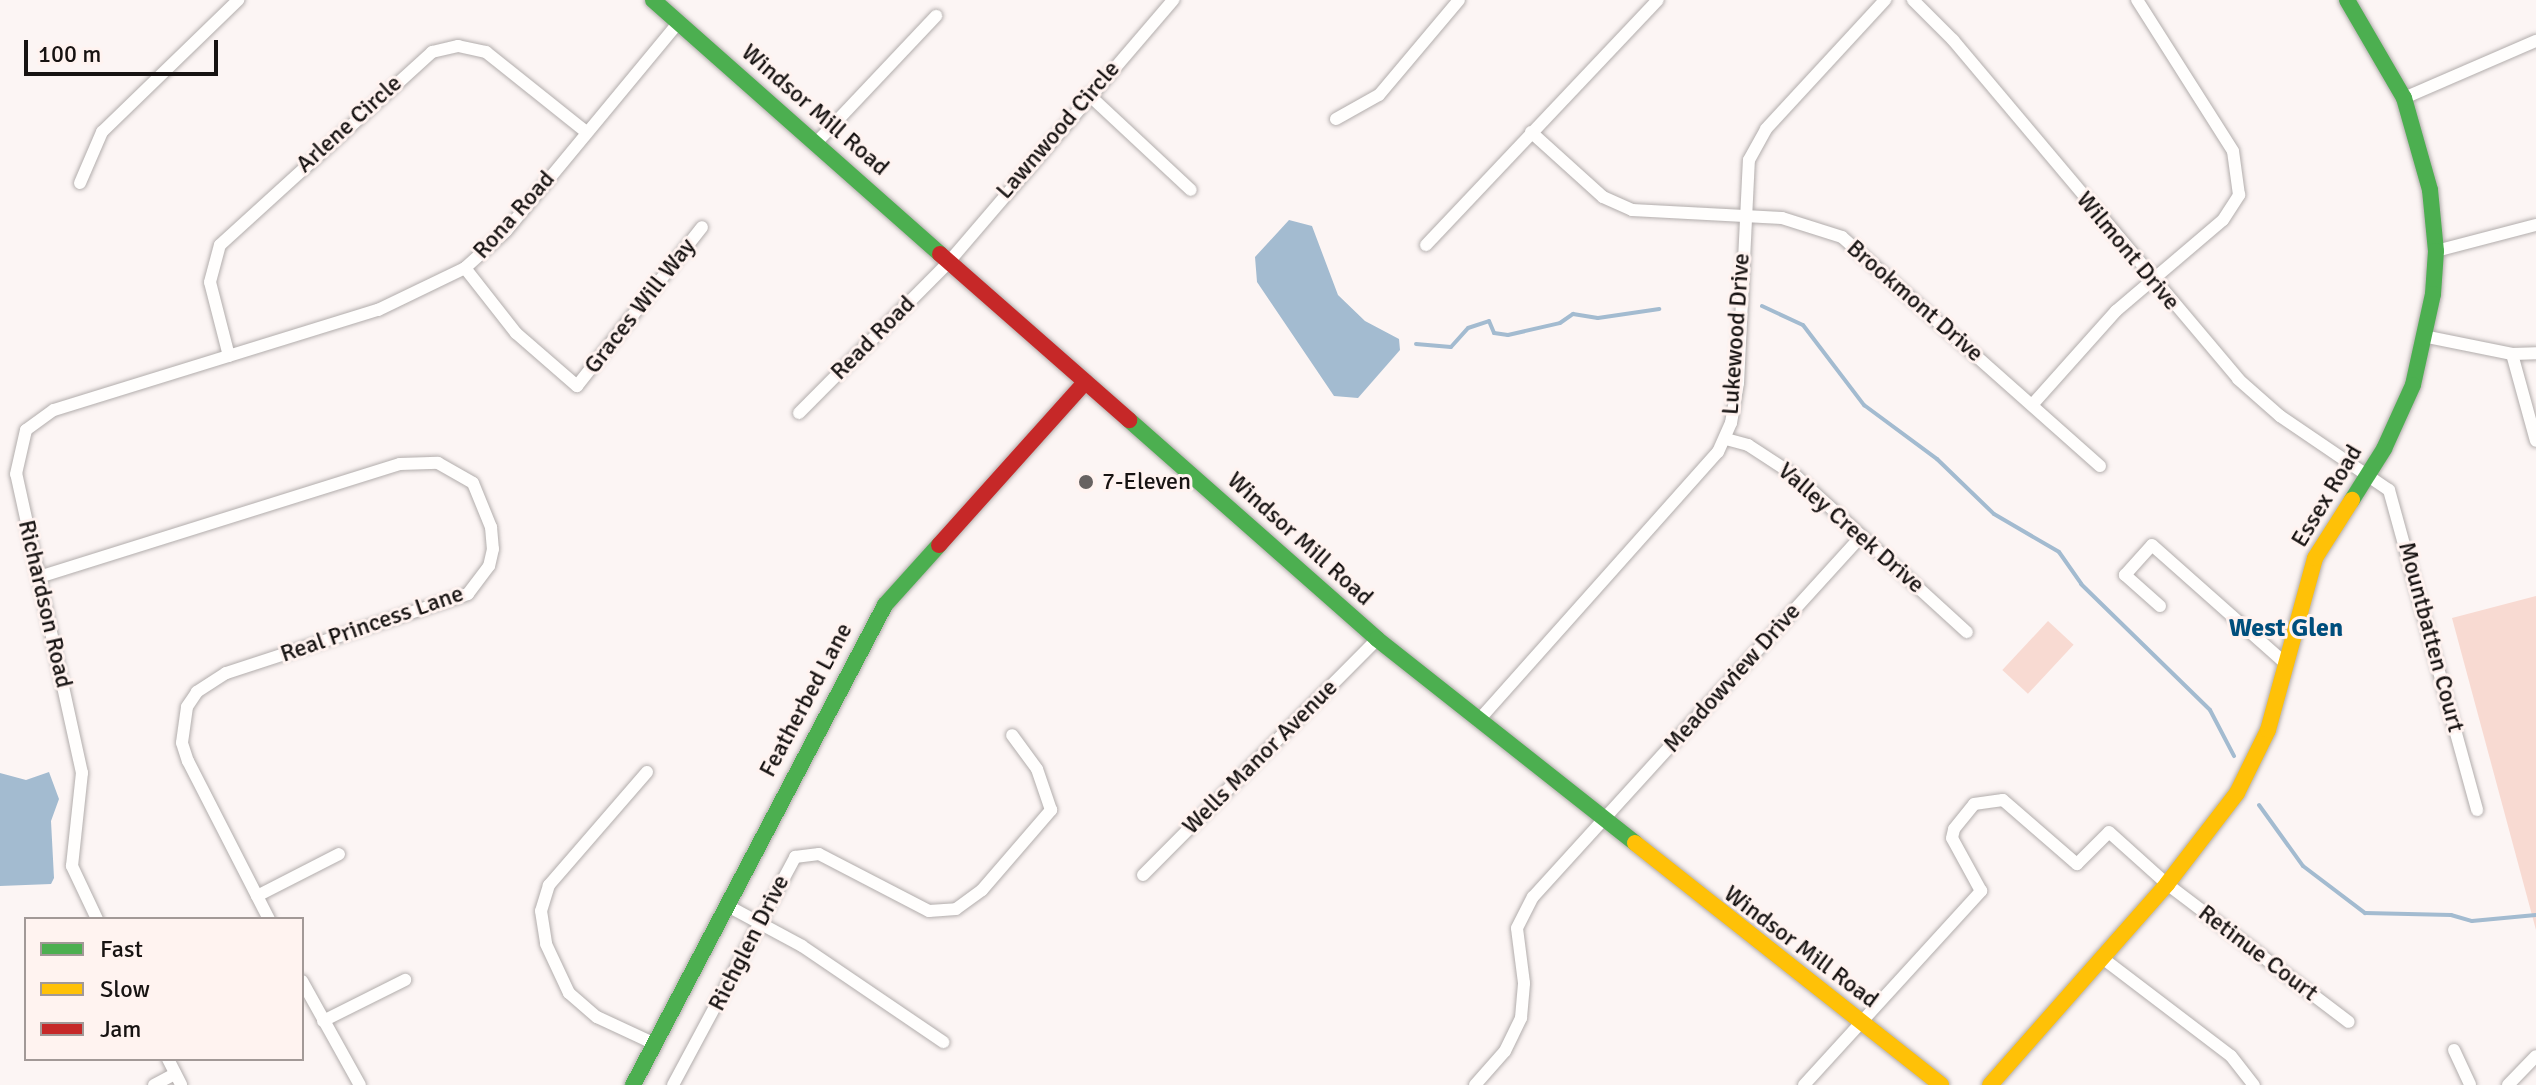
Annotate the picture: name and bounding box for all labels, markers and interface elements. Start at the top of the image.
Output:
scale bar [28,24,222,74]
street label: Windsor Mill Road [735,38,895,182]
text: 100 m [38,39,101,69]
street label: Lawnwood Circle [990,55,1126,205]
street label: Arlene Circle [290,69,408,179]
street label: Rona Road [467,165,561,265]
street label: Wilmont Drive [2070,186,2186,316]
street label: Graces Will Way [578,233,702,379]
street label: Brookmont Drive [1841,234,1989,368]
street label: Lukewood Drive [1716,252,1756,416]
street label: Read Road [825,290,921,386]
street label: Essex Road [2285,440,2369,552]
street label: Valley Creek Drive [1772,457,1930,599]
street label: Windsor Mill Road [1221,466,1379,612]
place label: 7-Eleven [1102,468,1191,496]
marker: 7-Eleven [1077,473,1095,491]
street label: Richardson Road [12,517,78,691]
street label: Mountbatten Court [2392,539,2470,735]
street label: Real Princess Lane [277,579,467,669]
street label: Meadowview Drive [1657,597,1807,759]
district label: West Glen [2229,613,2343,645]
street label: Featherbed Lane [753,618,859,782]
street label: Wells Manor Avenue [1176,673,1344,841]
street label: Richglen Drive [702,870,796,1016]
street label: Windsor Mill Road [1718,879,1884,1015]
street label: Retinue Court [2193,899,2323,1007]
legend [24,917,304,1061]
text: Fast [100,934,143,964]
text: Slow [100,974,150,1004]
text: Jam [100,1014,141,1044]

